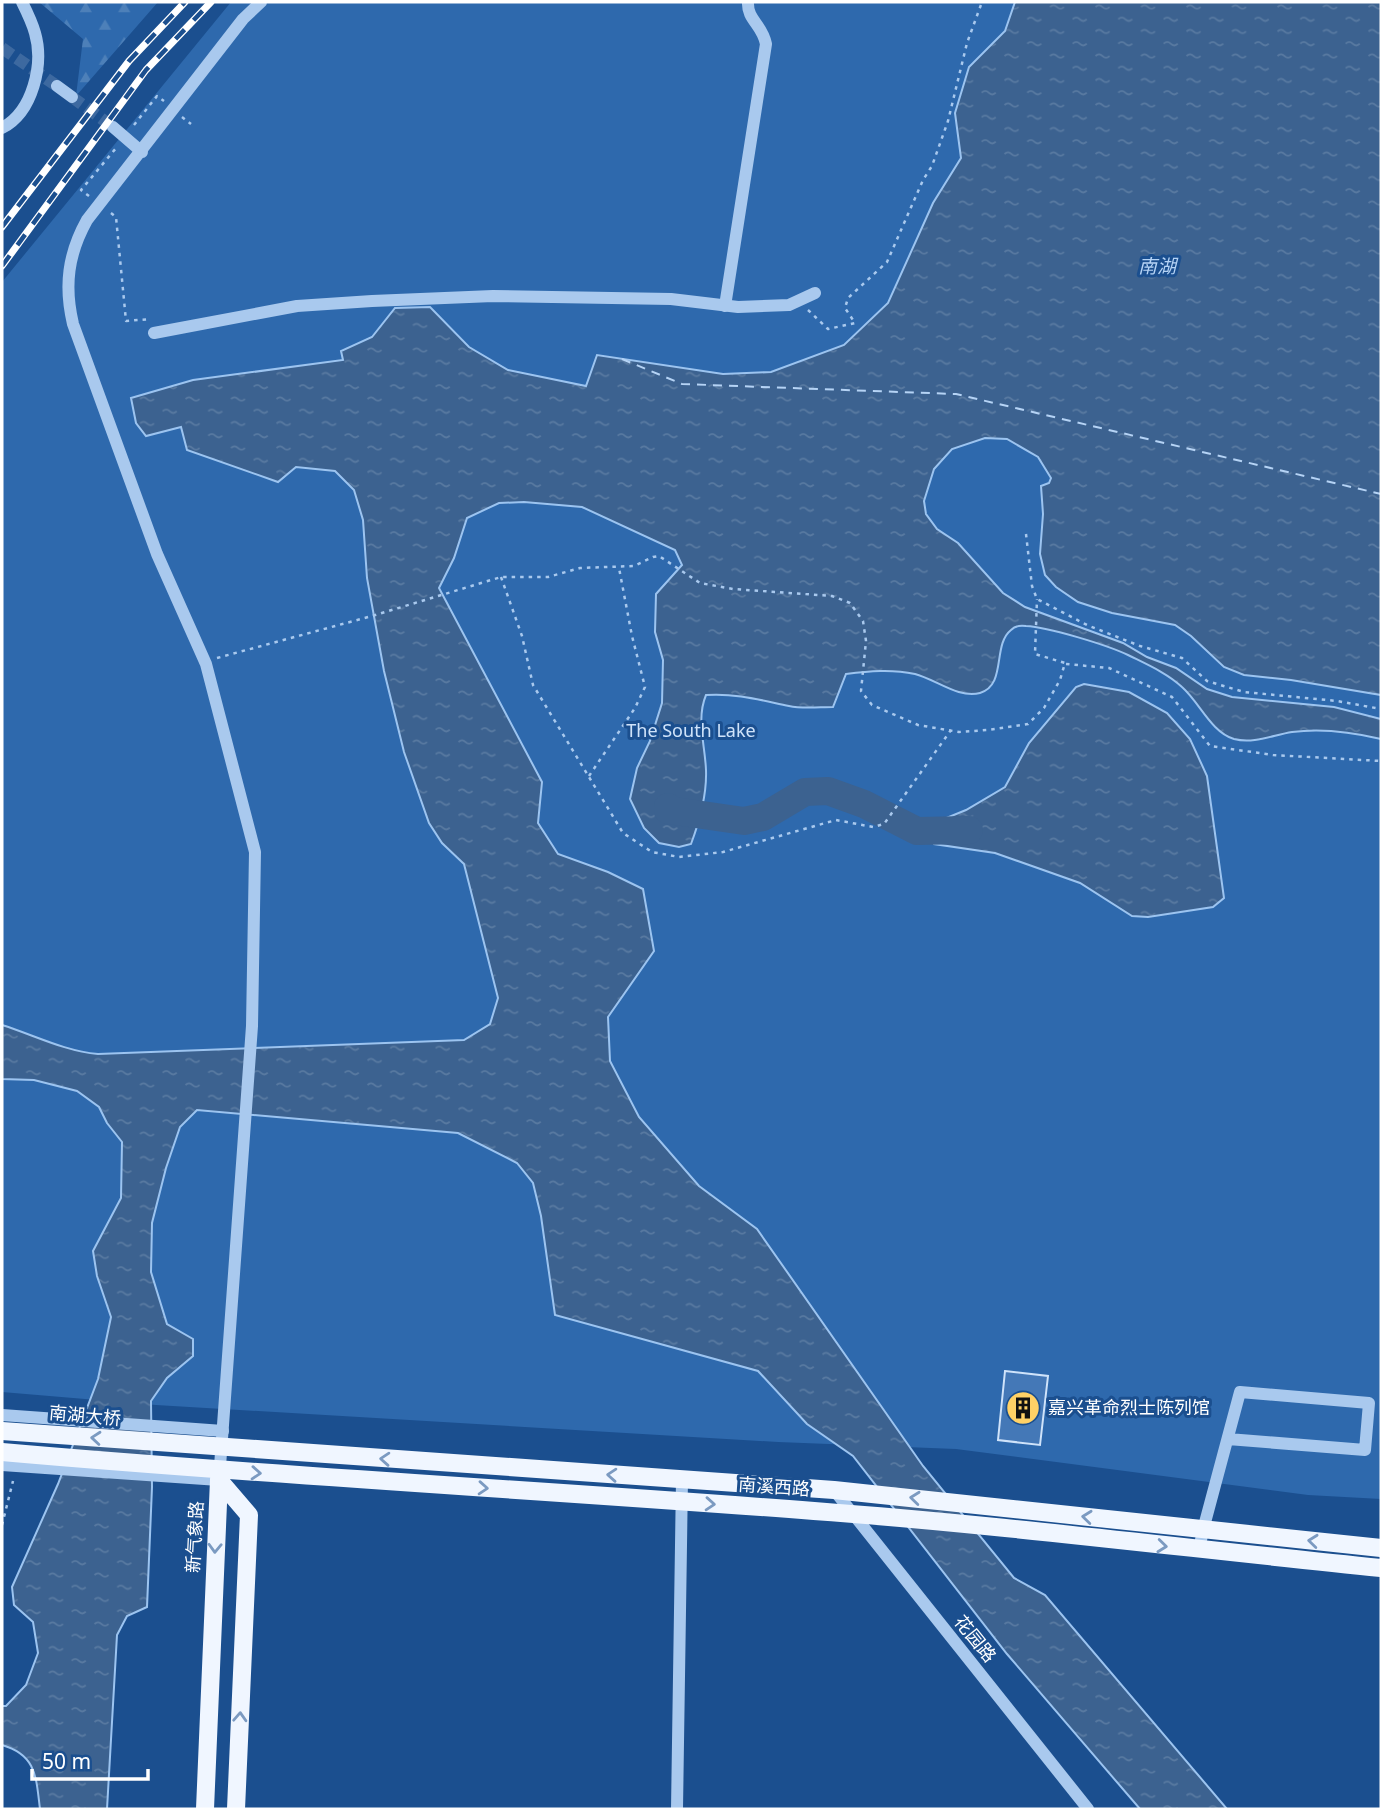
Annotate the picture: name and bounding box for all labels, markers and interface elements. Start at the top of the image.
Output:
water label: 南湖 [1138,253,1179,279]
park label: The South Lake [626,718,756,742]
building icon: 嘉兴革命烈士陈列馆 [1004,1389,1042,1427]
place label: 嘉兴革命烈士陈列馆 [1048,1395,1210,1419]
street label: 南湖大桥 [48,1400,122,1430]
one-way arrow [90,1431,101,1446]
one-way arrow [380,1452,391,1467]
one-way arrow [250,1465,261,1480]
one-way arrow [607,1467,618,1482]
street label: 南溪西路 [737,1472,811,1500]
one-way arrow [477,1480,488,1495]
one-way arrow [909,1491,921,1506]
one-way arrow [704,1496,715,1511]
street label: 新气象路 [180,1500,208,1574]
one-way arrow [1081,1509,1093,1524]
one-way arrow [1308,1534,1319,1549]
one-way arrow [1156,1538,1168,1553]
one-way arrow [208,1543,223,1554]
street label: 花园路 [949,1610,1002,1667]
one-way arrow [232,1711,247,1722]
scale bar [32,1738,147,1782]
text: 50 m [42,1747,91,1775]

